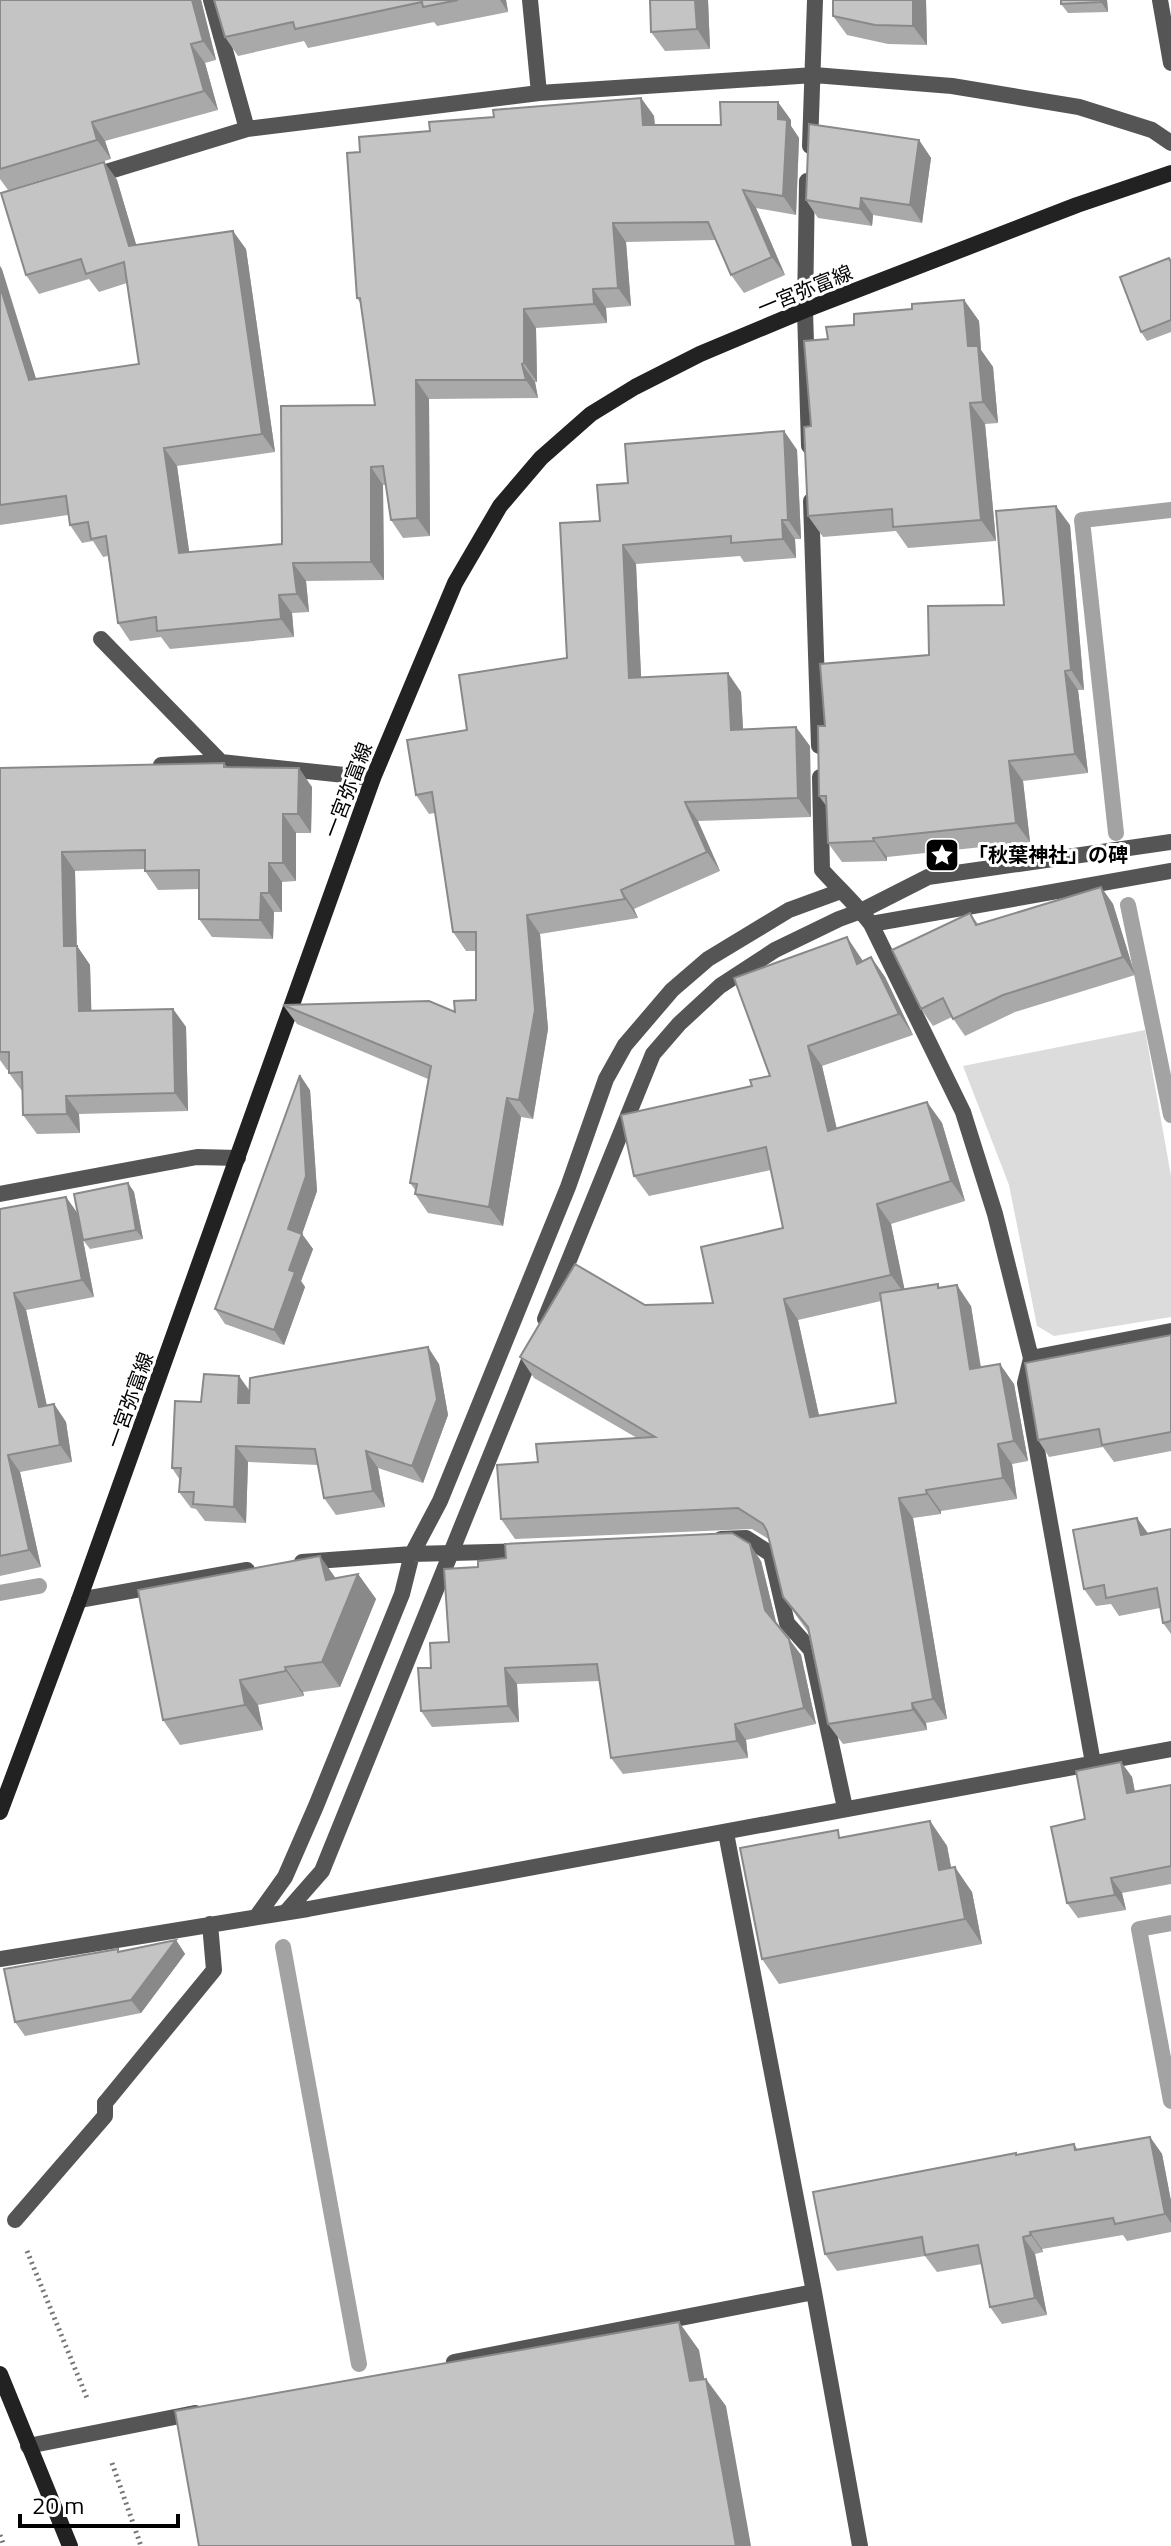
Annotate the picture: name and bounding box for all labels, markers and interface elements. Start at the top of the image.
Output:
street label: 一宮弥富線 [753,256,857,323]
street label: 一宮弥富線 [315,738,380,842]
place icon: 「秋葉神社」の碑 [923,836,961,874]
place label: 「秋葉神社」の碑 [968,839,1128,870]
street label: 一宮弥富線 [98,1348,161,1452]
scale bar [20,2478,178,2528]
text: 20 m [32,2487,84,2523]

